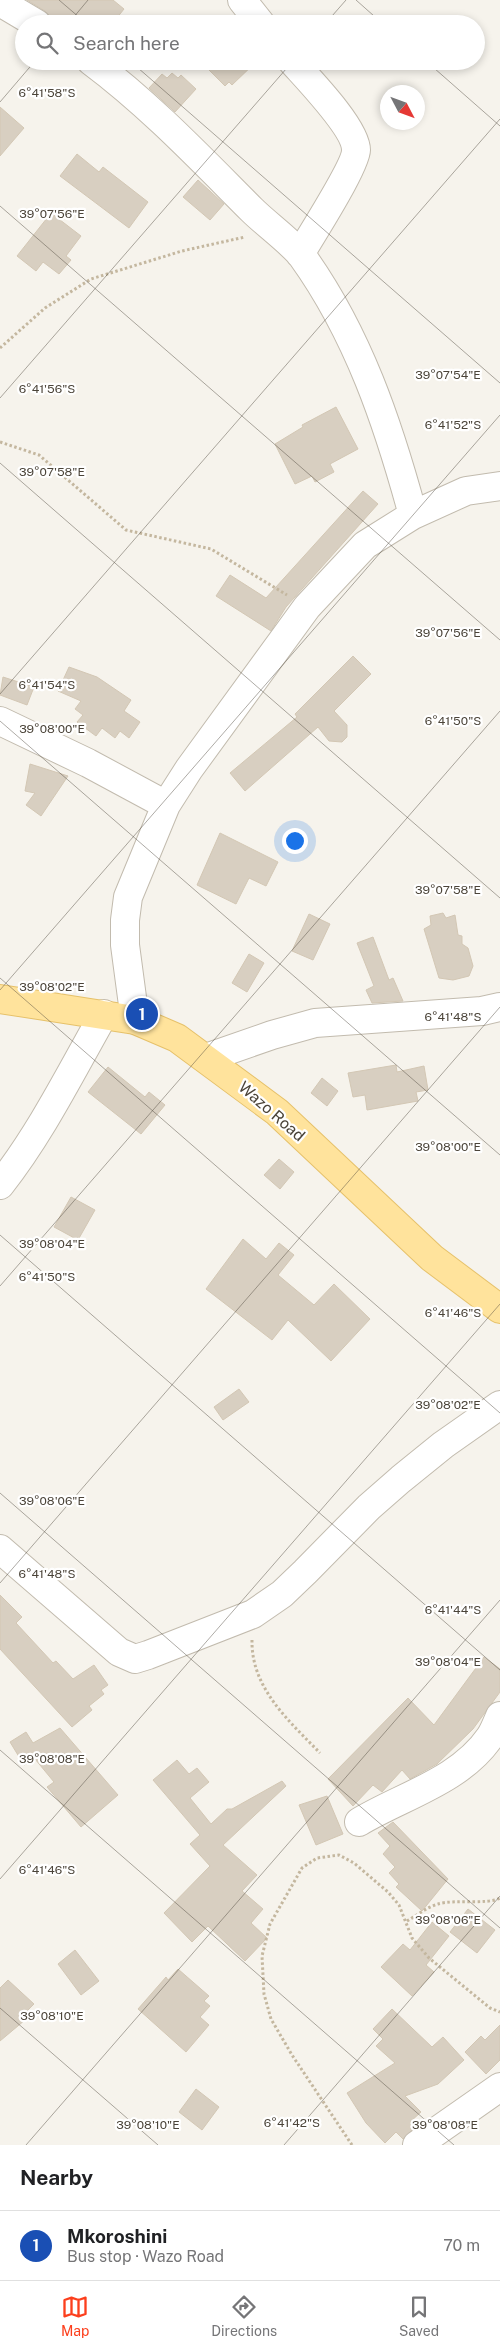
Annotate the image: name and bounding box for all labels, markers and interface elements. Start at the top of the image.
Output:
search box [15,15,485,70]
icon: search [33,29,61,57]
text: Search here [73,32,180,54]
north arrow [380,85,425,130]
text: 6°41'58"S [18,86,76,100]
text: 39°07'56"E [19,207,85,221]
text: 39°07'54"E [415,368,481,382]
text: 6°41'56"S [19,382,75,396]
text: 6°41'52"S [425,418,481,432]
text: 39°07'58"E [19,465,85,479]
text: 39°07'56"E [415,626,481,640]
text: 6°41'54"S [19,678,75,692]
text: 6°41'50"S [425,714,481,728]
text: 39°08'00"E [19,722,85,736]
your location [282,828,308,854]
text: 39°07'58"E [415,883,481,897]
text: 39°08'02"E [19,980,85,994]
pin: 1 [126,995,158,1033]
text: 6°41'48"S [425,1010,481,1024]
street label: Wazo Road [235,1077,309,1145]
text: 39°08'00"E [415,1140,481,1154]
text: 39°08'04"E [19,1237,85,1251]
text: 6°41'50"S [19,1270,75,1284]
text: 6°41'46"S [425,1306,481,1320]
text: 39°08'02"E [415,1398,481,1412]
text: 39°08'06"E [19,1494,85,1508]
text: 6°41'48"S [19,1567,75,1581]
text: 6°41'44"S [425,1603,481,1617]
text: 39°08'04"E [415,1655,481,1669]
text: 39°08'08"E [19,1752,85,1766]
text: 6°41'46"S [19,1863,75,1877]
text: 39°08'06"E [415,1913,481,1927]
text: 39°08'10"E [20,2009,84,2023]
text: 6°41'42"S [264,2116,320,2130]
text: 39°08'10"E [116,2118,180,2132]
text: 39°08'08"E [412,2118,478,2132]
text: Nearby [20,2165,93,2190]
text: Mkoroshini [67,2225,167,2247]
text: 1 [33,2236,39,2255]
text: 70 m [443,2236,480,2255]
text: Bus stop · Wazo Road [67,2247,224,2266]
tab: Map [61,2293,89,2339]
tab: Directions [211,2293,277,2339]
tab: Saved [399,2293,439,2339]

